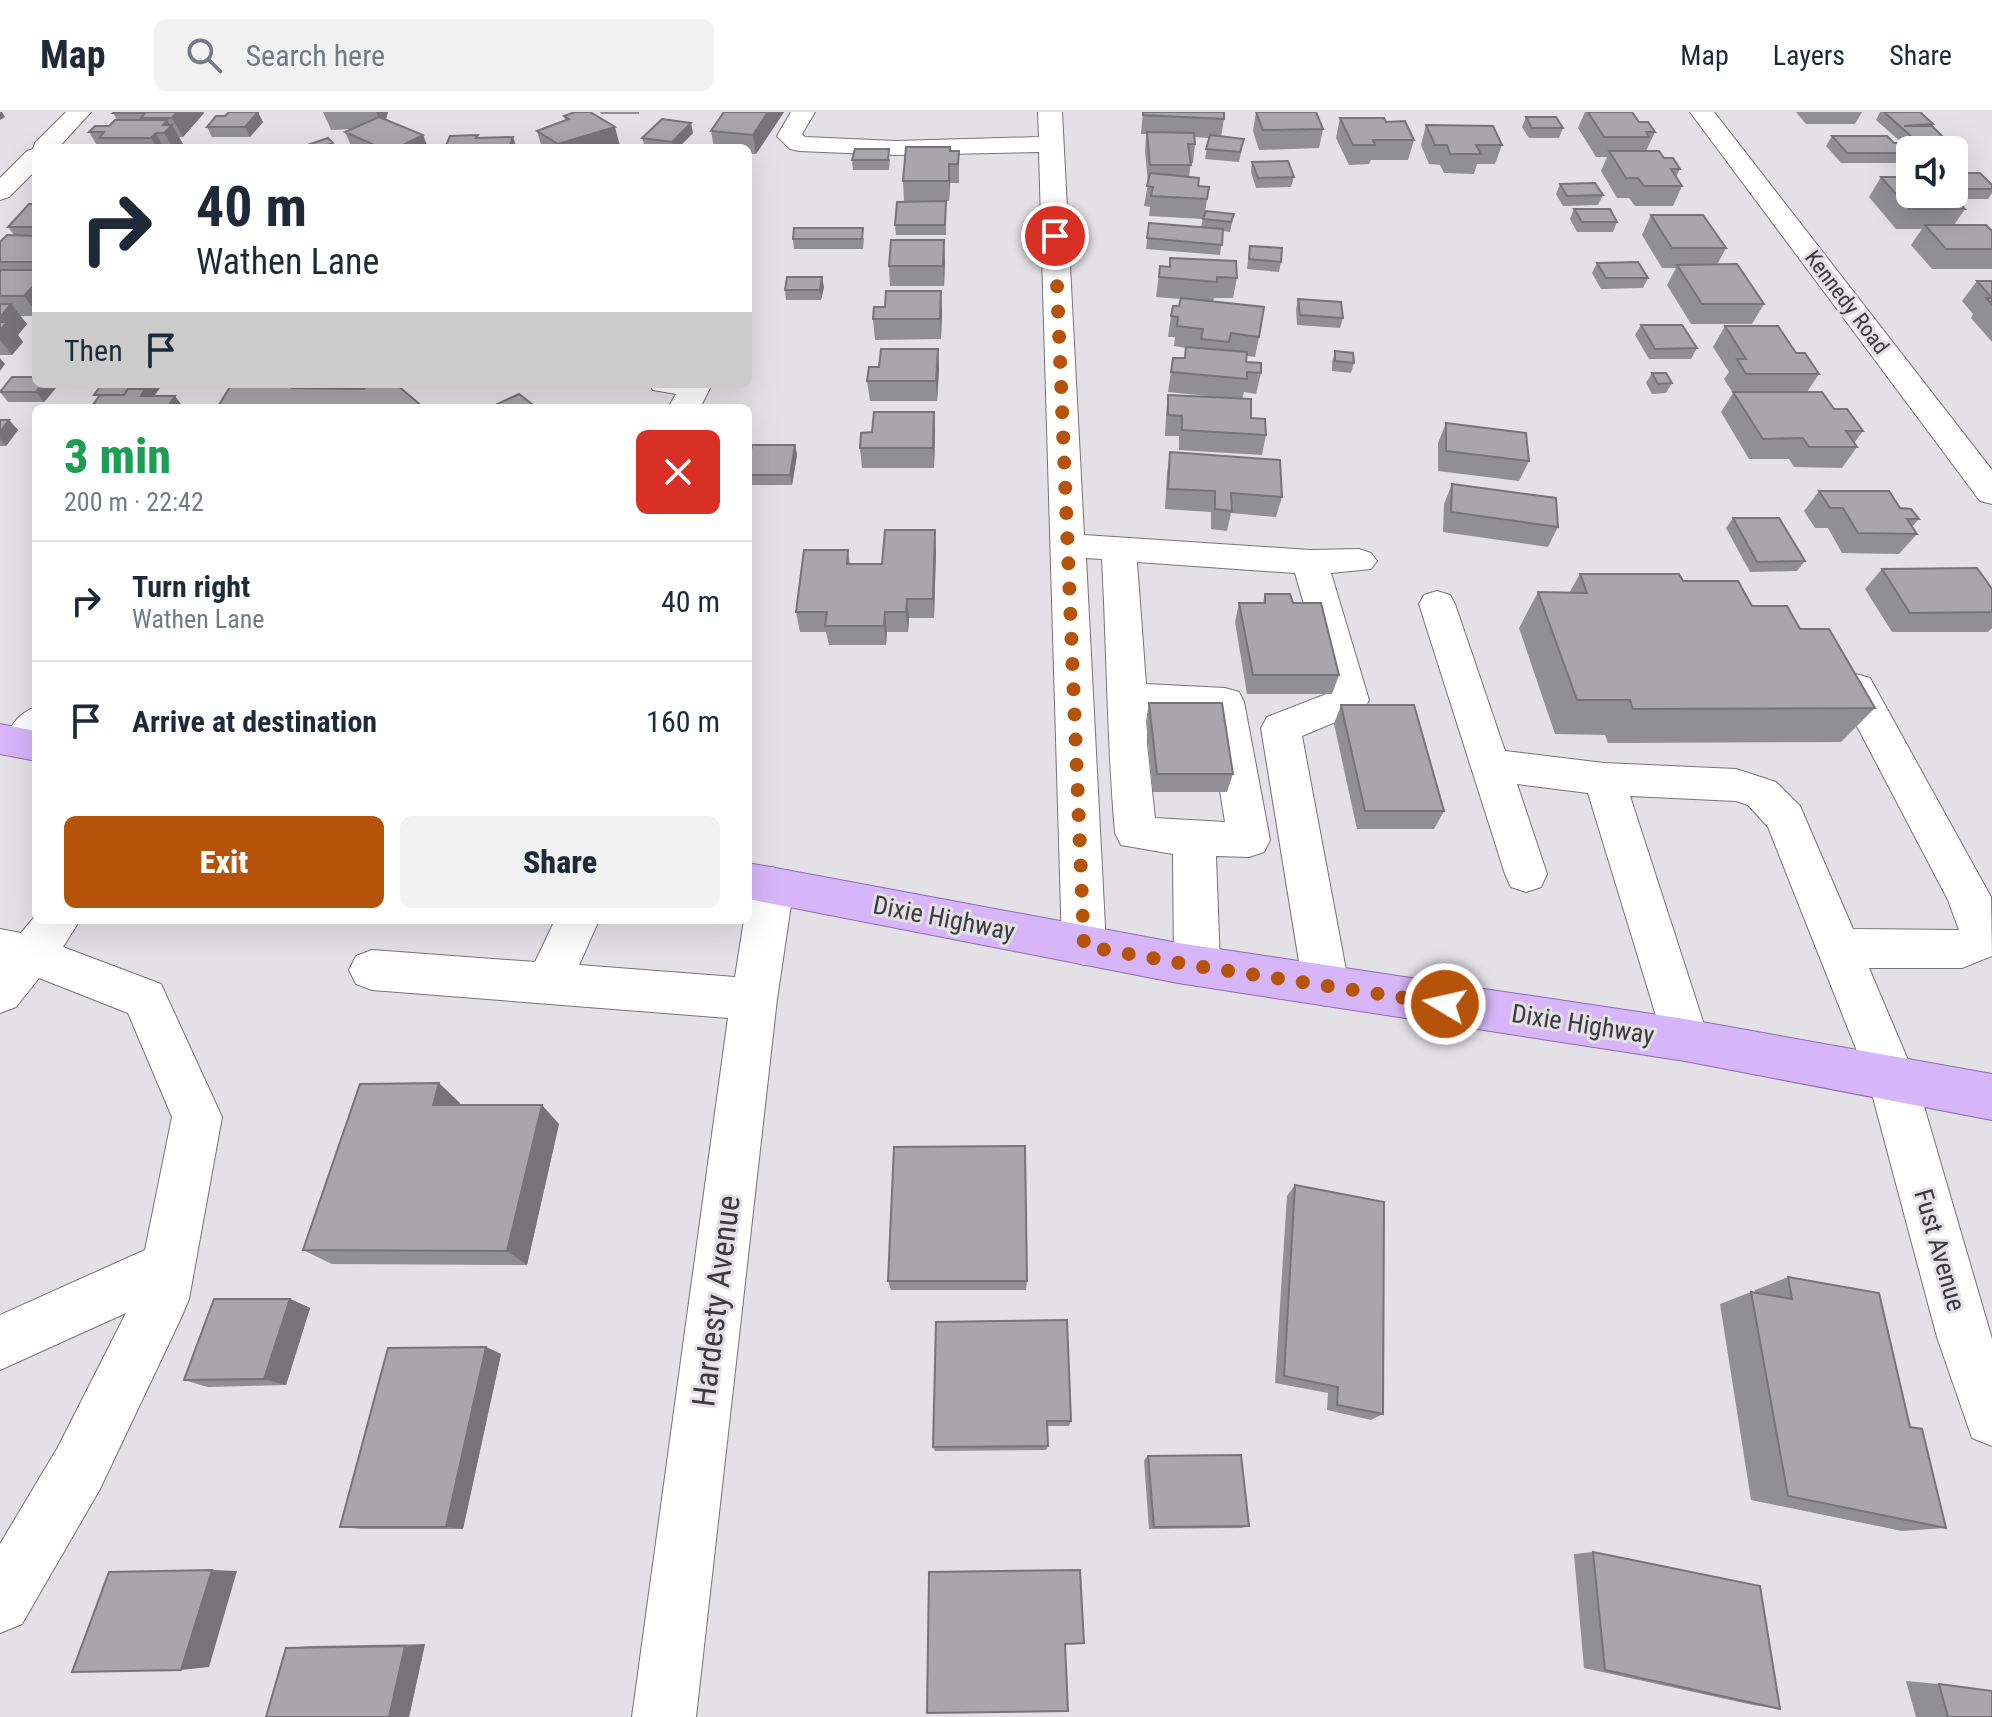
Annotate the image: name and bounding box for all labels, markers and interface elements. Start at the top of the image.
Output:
search box [154,19,714,91]
text: Map [40,33,106,77]
icon: search [182,33,226,77]
text: Search here [246,38,385,73]
text: Map [1680,39,1729,72]
text: Layers [1773,39,1845,72]
text: Share [1889,39,1952,72]
map controls [1896,136,1968,208]
button: sound [1896,136,1968,208]
text: 40 m [196,174,307,240]
icon: right [64,176,168,280]
pin [1021,202,1089,270]
icon: arrive [1033,214,1077,258]
text: Wathen Lane [196,241,379,283]
street label: Kennedy Road [1800,245,1894,359]
icon: arrive [139,328,183,372]
text: Then [64,333,123,368]
text: 3 min [64,428,171,485]
button: close [636,430,720,514]
text: 200 m · 22:42 [64,487,204,517]
text: Turn right [132,569,250,604]
icon: right [64,579,108,623]
text: 40 m [661,584,720,619]
text: Wathen Lane [132,604,264,634]
icon: arrive [64,699,108,743]
text: Arrive at destination [132,704,377,739]
text: 160 m [646,704,720,739]
button: Exit [64,816,384,908]
button: Share [400,816,720,908]
street label: Dixie Highway [871,890,1018,946]
position arrow [1403,962,1487,1046]
street label: Dixie Highway [1510,998,1657,1050]
street label: Fust Avenue [1908,1186,1972,1314]
street label: Hardesty Avenue [684,1193,748,1409]

